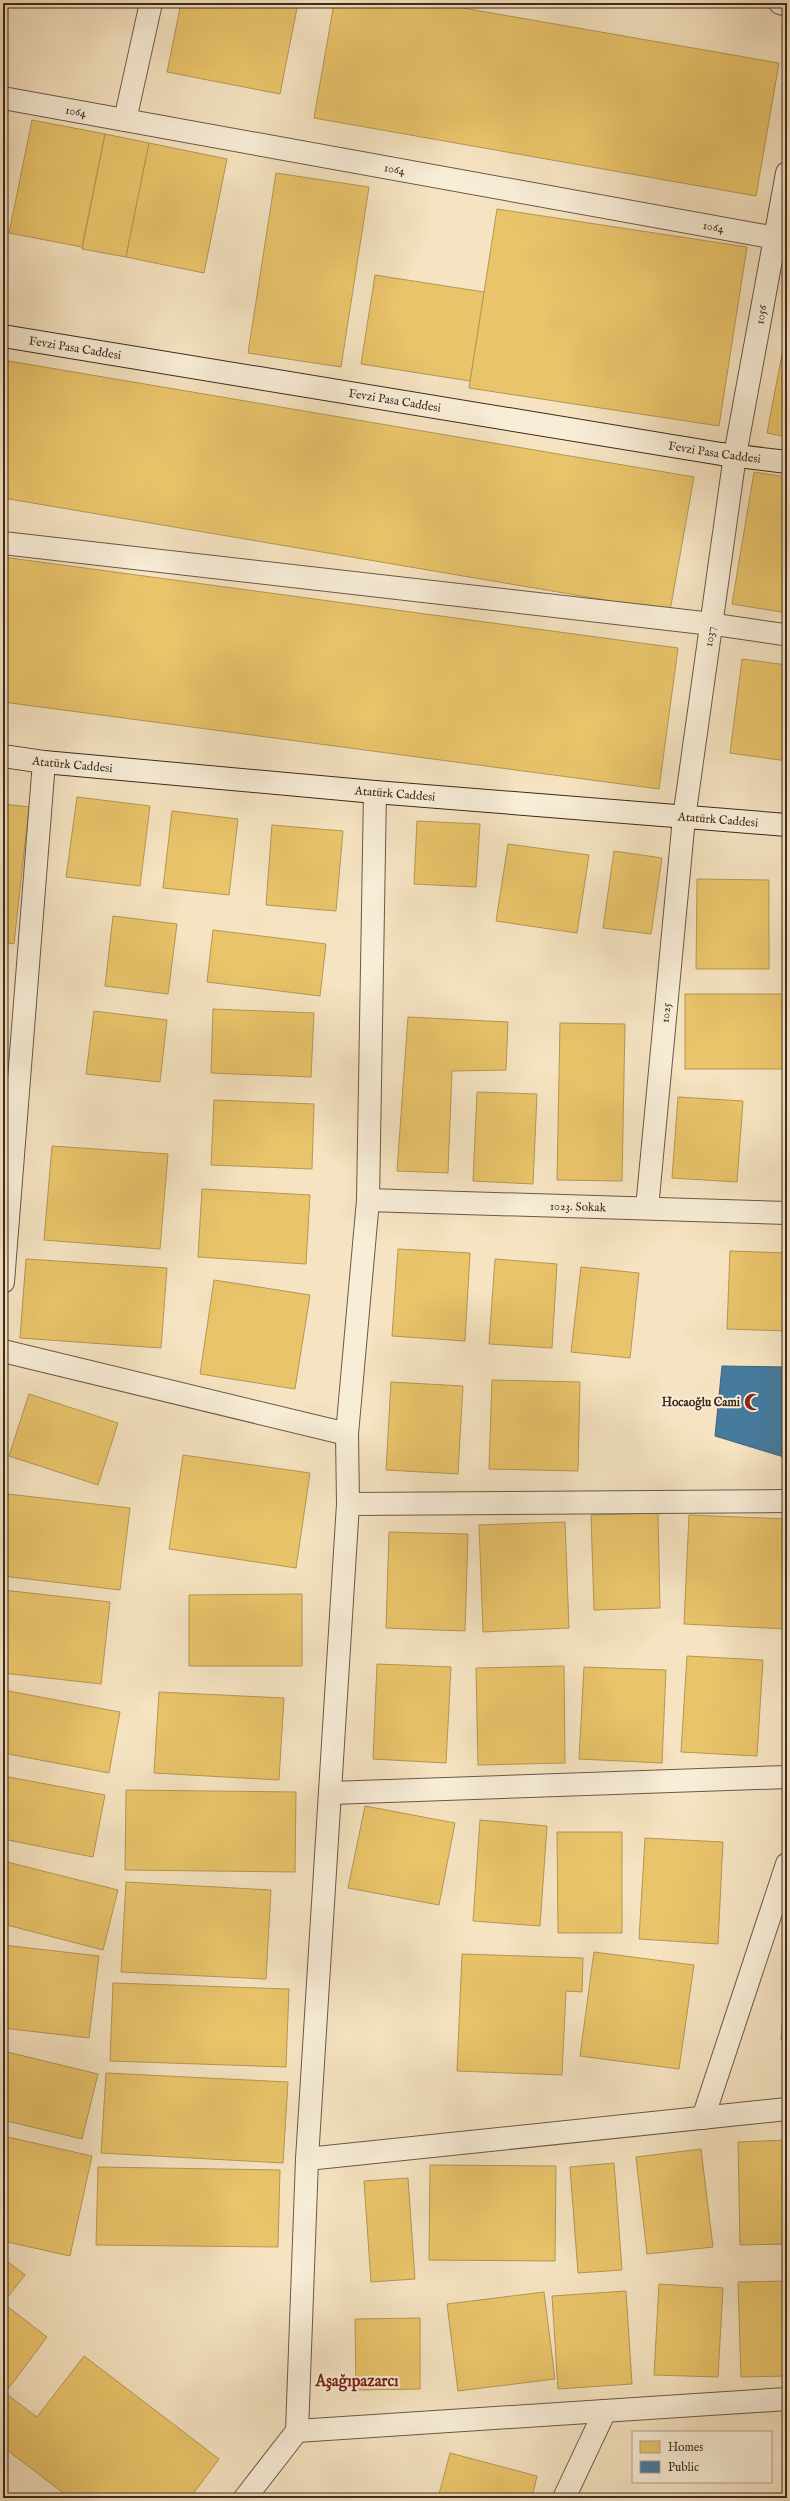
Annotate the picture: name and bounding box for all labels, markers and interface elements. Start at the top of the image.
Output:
street label: 1064 [64,102,88,120]
street label: 1064 [383,160,407,178]
street label: 1064 [702,217,725,236]
street label: 1056 [752,303,770,326]
street label: Fevzi Pasa Caddesi [28,333,122,363]
street label: Fevzi Pasa Caddesi [347,385,442,415]
street label: Fevzi Pasa Caddesi [667,438,762,466]
street label: 1037 [701,625,718,648]
street label: Atatürk Caddesi [30,753,113,776]
street label: Atatürk Caddesi [353,783,436,804]
street label: Atatürk Caddesi [676,809,759,830]
street label: 1025 [657,1001,674,1024]
street label: 1023. Sokak [550,1198,607,1215]
mosque icon: Hocaoğlu Cami [743,1392,763,1412]
place label: Hocaoğlu Cami [662,1395,741,1411]
district label: Aşağıpazarcı [314,2372,399,2392]
legend [632,2431,772,2483]
text: Homes [668,2440,704,2455]
text: Public [668,2460,699,2475]

